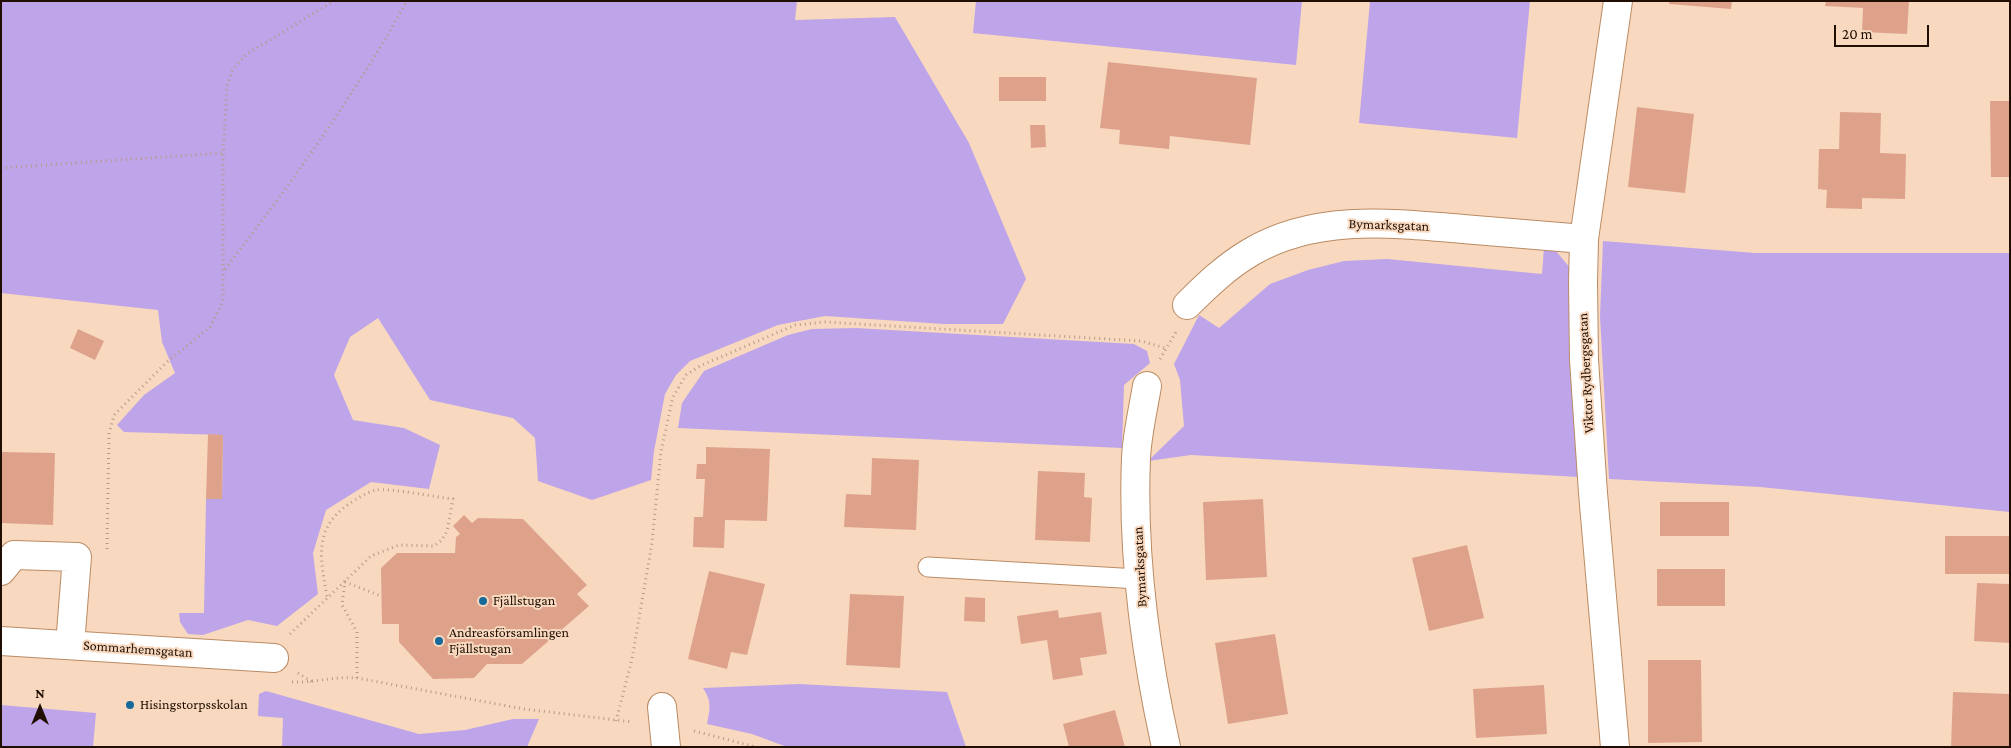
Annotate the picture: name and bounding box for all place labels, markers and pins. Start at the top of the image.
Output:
place label: Fjällstugan [493,593,555,609]
marker: Fjällstugan [477,595,489,607]
place label: Andreasförsamlingen Fjällstugan [449,625,569,658]
marker: Andreasförsamlingen Fjällstugan [433,635,445,647]
place label: Hisingstorpsskolan [140,697,248,713]
marker: Hisingstorpsskolan [124,699,136,711]

